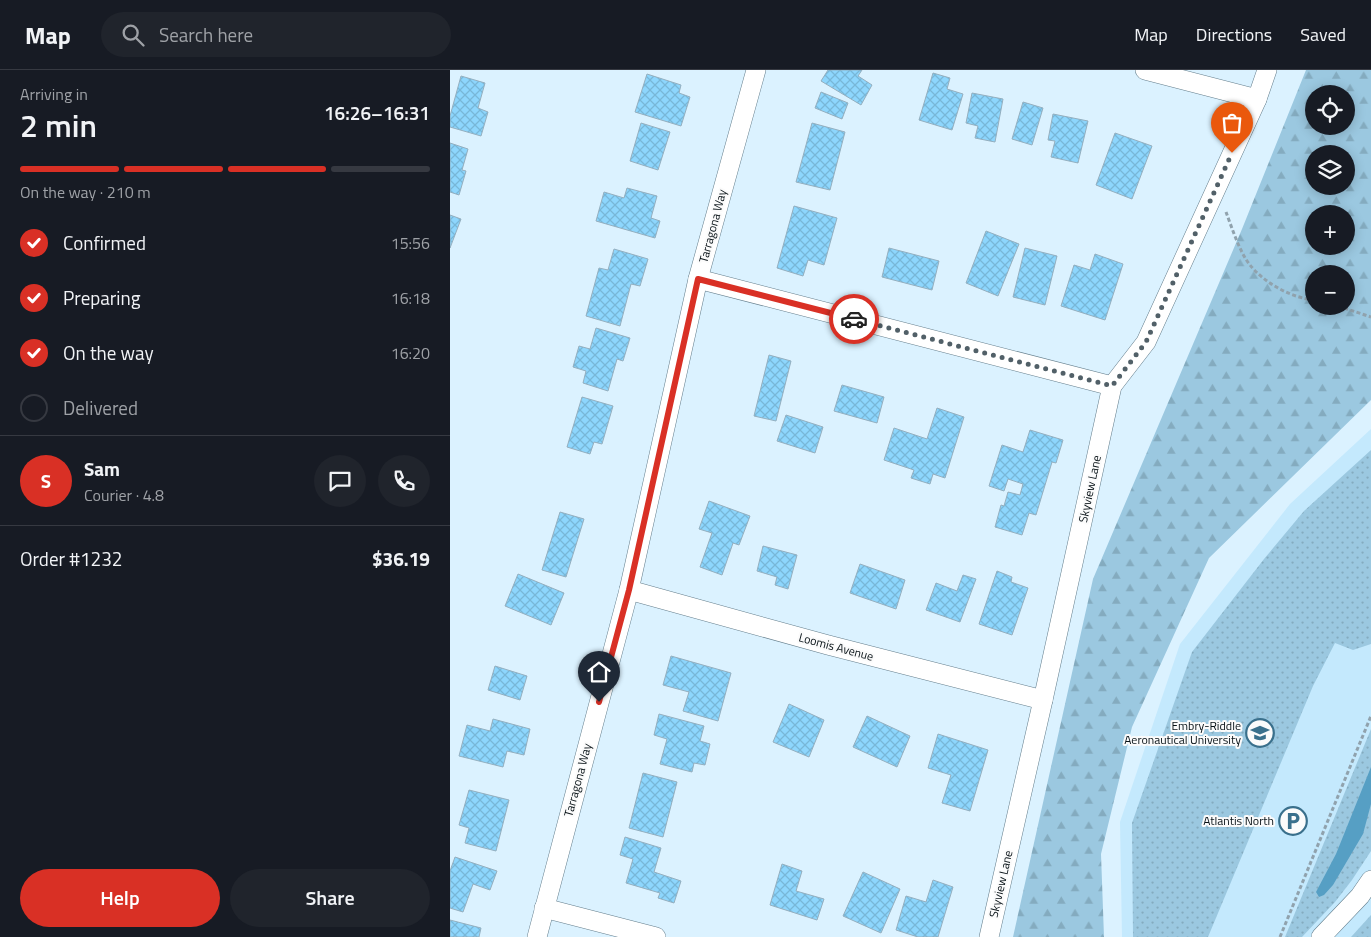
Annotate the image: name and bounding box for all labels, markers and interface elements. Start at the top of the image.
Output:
search box [101,12,451,57]
text: Map [25,17,71,53]
text: Search here [159,20,253,49]
icon: search [119,21,147,49]
text: Map [1134,21,1168,48]
text: Directions [1196,21,1272,48]
text: Saved [1300,21,1346,48]
text: Arriving in [20,82,88,106]
map controls [1305,85,1355,315]
button: locate [1305,85,1355,135]
text: 16:26–16:31 [324,98,430,127]
text: 2 min [20,101,97,149]
pin [1211,102,1253,153]
icon: bag [1218,109,1246,137]
button: layers [1305,145,1355,195]
text: On the way · 210 m [20,180,151,204]
street label: Tarragona Way [694,187,731,265]
button: + [1305,205,1355,255]
text: Confirmed [63,228,146,257]
icon: check [20,229,48,257]
text: 15:56 [391,231,430,255]
button: − [1305,265,1355,315]
text: Preparing [63,283,140,312]
icon: check [20,284,48,312]
text: 16:18 [391,286,430,310]
courier [829,294,879,344]
icon: car [840,305,868,333]
text: On the way [63,338,154,367]
icon: check [20,339,48,367]
text: 16:20 [391,341,430,365]
text: Delivered [63,393,138,422]
street label: Skyview Lane [1073,453,1106,524]
text: Sam [84,454,120,483]
button: chat [314,455,366,507]
button: phone [378,455,430,507]
text: S [41,466,51,495]
text: Courier · 4.8 [84,483,164,507]
text: Order #1232 [20,544,122,573]
text: $36.19 [372,544,430,573]
street label: Loomis Avenue [797,627,876,666]
pin [578,651,620,702]
icon: home [585,658,613,686]
place label: Embry-Riddle Aeronautical University [1124,716,1241,749]
school or university icon: Embry-Riddle Aeronautical University [1245,718,1275,748]
street label: Tarragona Way [559,741,596,819]
parking icon: Atlantis North [1278,806,1308,836]
place label: Atlantis North [1203,811,1274,830]
street label: Skyview Lane [984,848,1017,919]
button: Help [20,869,220,927]
button: Share [230,869,430,927]

